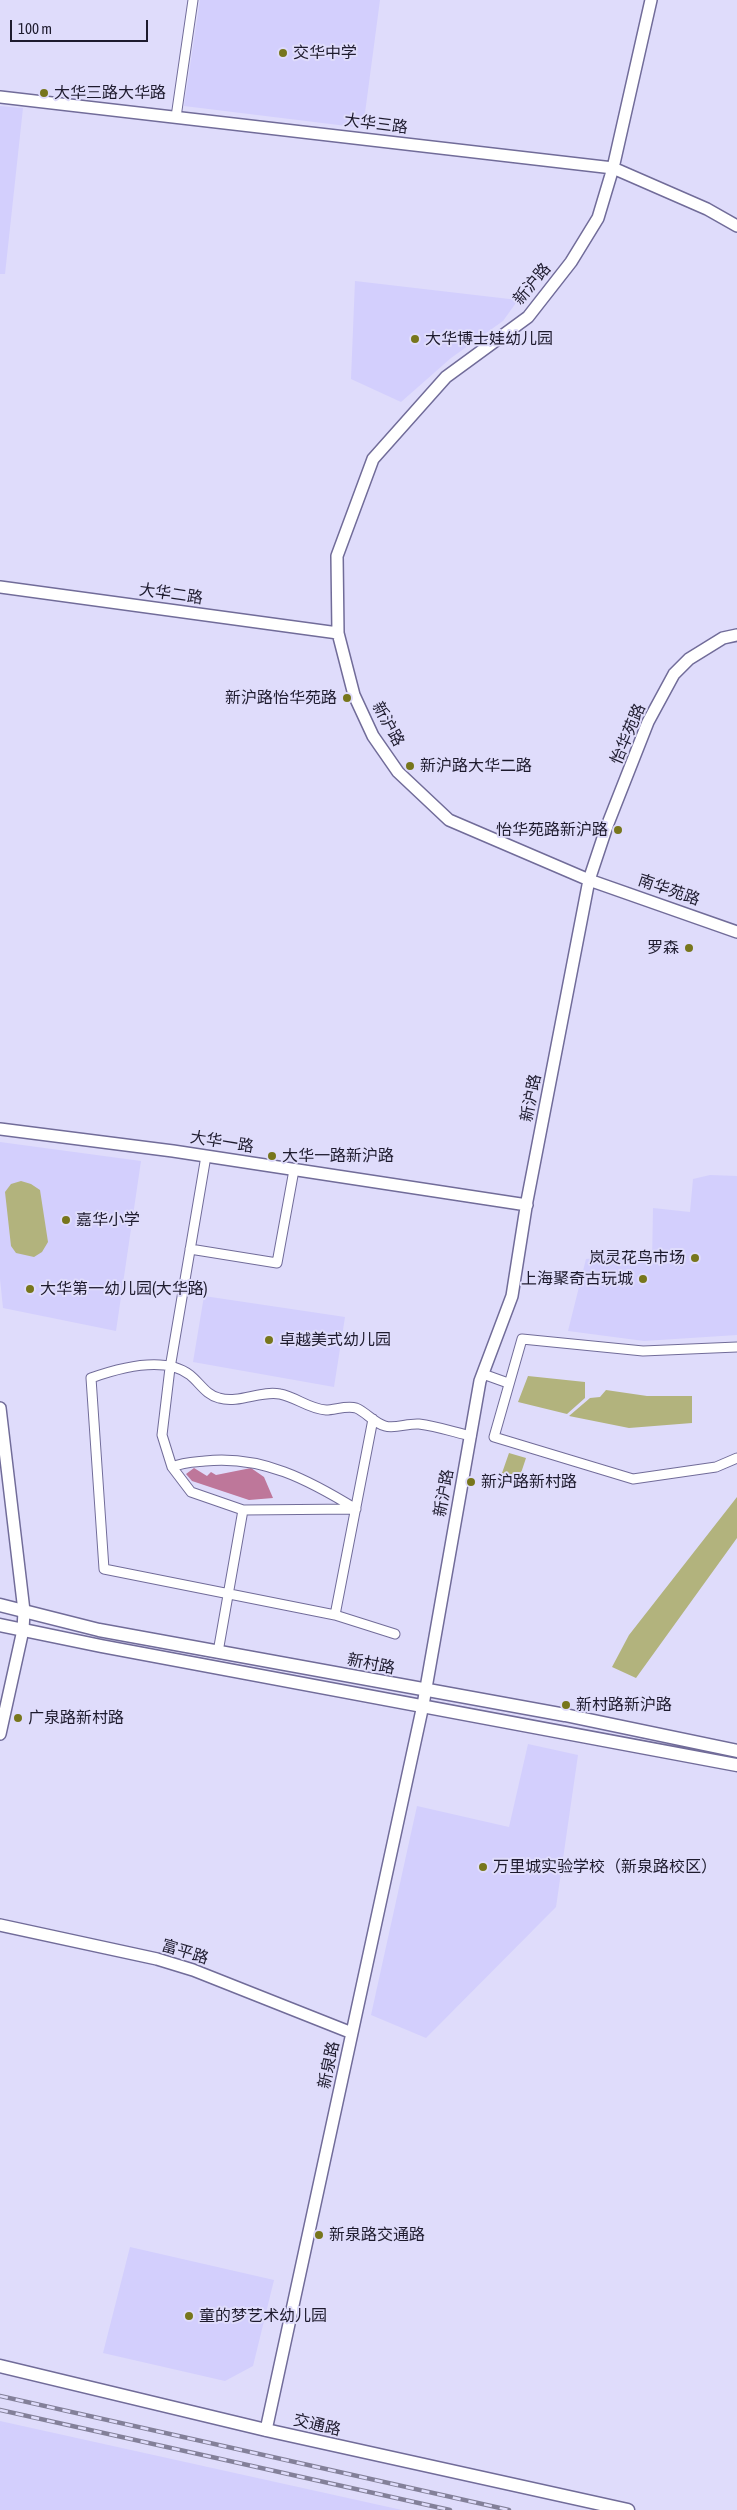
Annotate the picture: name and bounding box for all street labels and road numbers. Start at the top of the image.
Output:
street label: 大华三路 [343,111,409,137]
street label: 新沪路 [509,259,555,309]
street label: 大华二路 [138,580,204,608]
street label: 新沪路 [368,698,408,750]
street label: 怡华苑路 [607,701,649,767]
street label: 南华苑路 [636,871,702,909]
street label: 新沪路 [517,1073,545,1123]
street label: 大华一路 [189,1128,255,1156]
street label: 新沪路 [430,1468,458,1518]
street label: 新村路 [346,1650,396,1678]
street label: 富平路 [159,1936,211,1968]
street label: 新泉路 [315,2040,343,2090]
street label: 交通路 [291,2410,343,2440]

